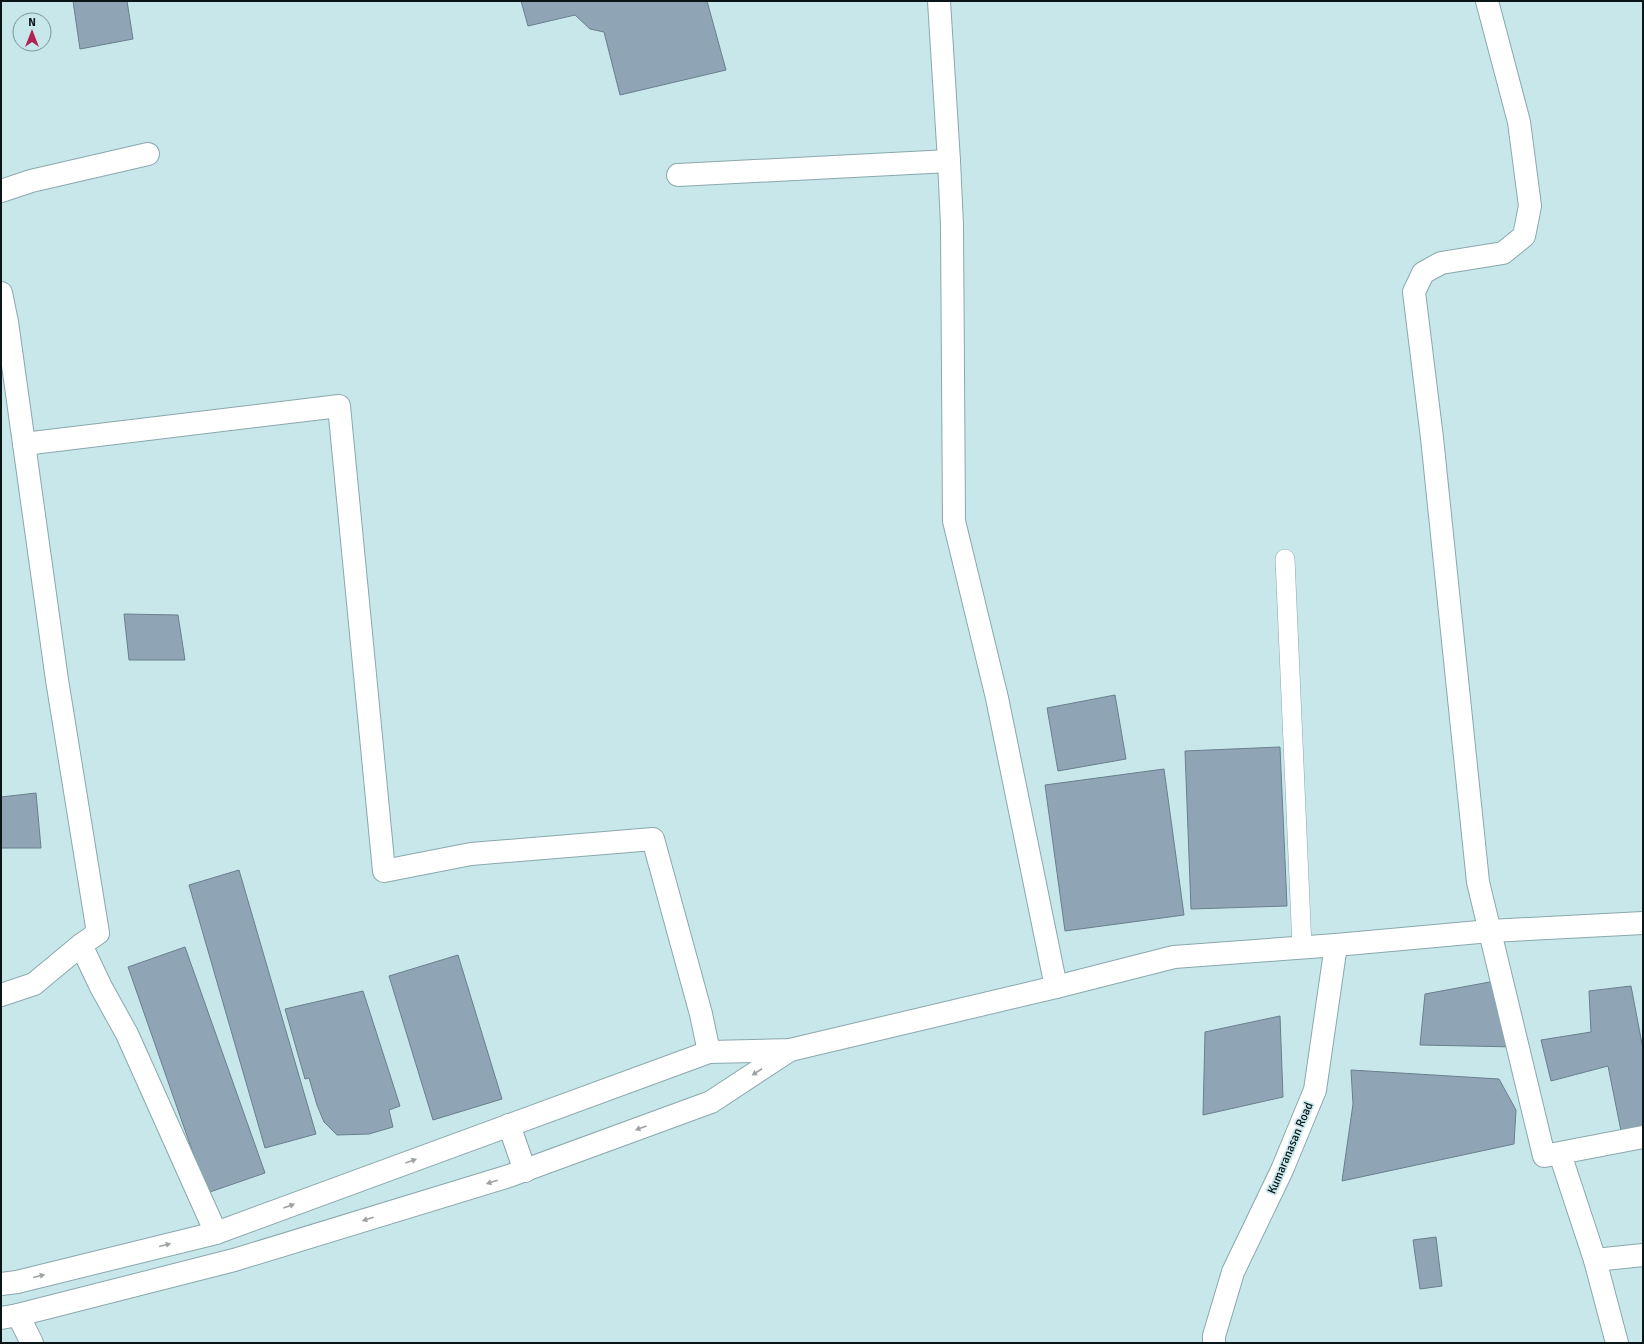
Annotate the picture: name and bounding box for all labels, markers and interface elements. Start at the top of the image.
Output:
north arrow [12,12,52,52]
text: N [28,16,36,29]
one-way arrow [752,1068,762,1076]
street label: Kumaranasan Road [1264,1100,1317,1196]
one-way arrow [635,1126,647,1132]
one-way arrow [406,1158,418,1164]
one-way arrow [486,1179,498,1185]
one-way arrow [284,1202,296,1208]
one-way arrow [362,1216,374,1222]
one-way arrow [159,1242,172,1248]
one-way arrow [33,1273,45,1279]

